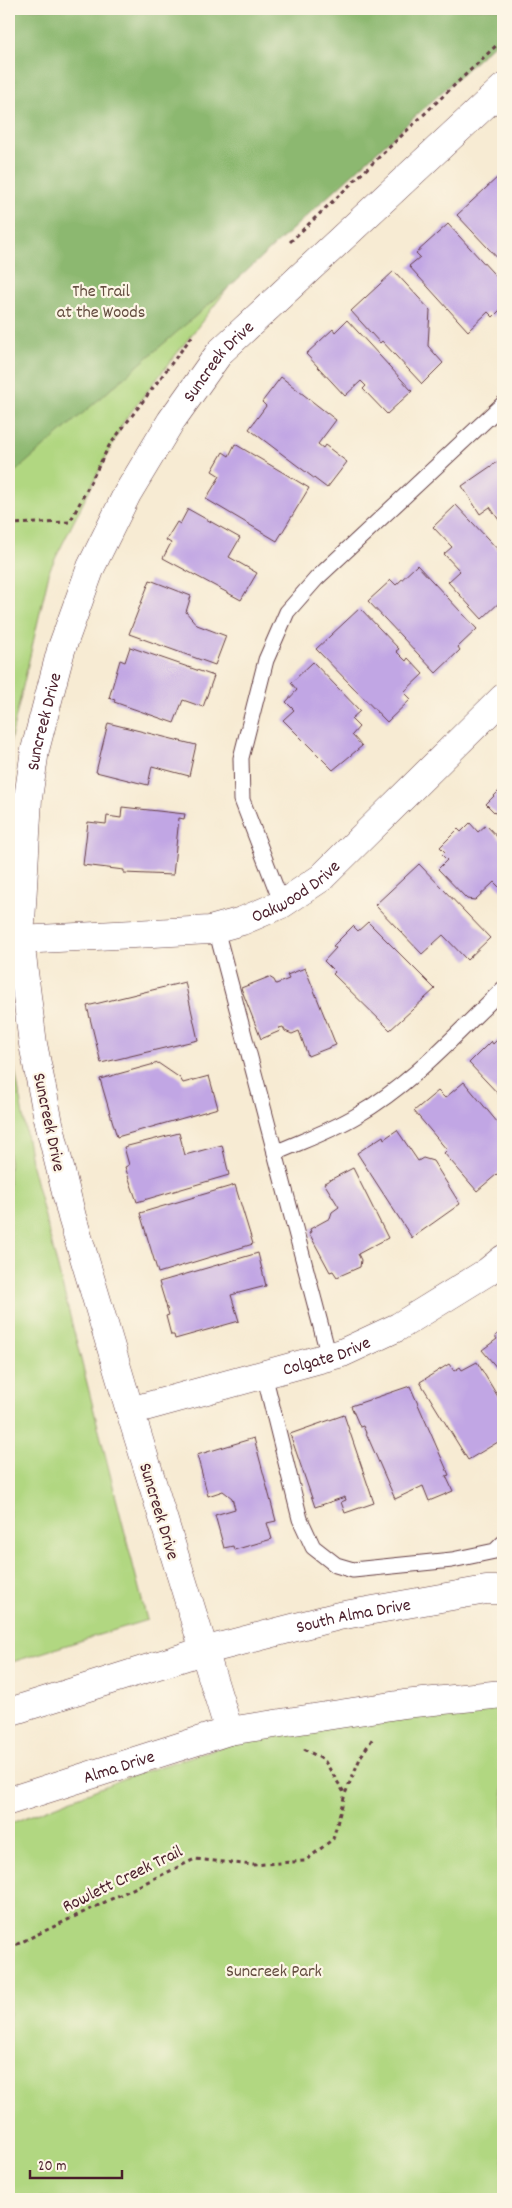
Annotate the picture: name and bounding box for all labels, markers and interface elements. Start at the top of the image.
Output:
park label: The Trail at the Woods [57,280,145,326]
street label: Suncreek Drive [178,316,261,408]
street label: Suncreek Drive [22,670,70,772]
street label: Oakwood Drive [248,856,347,931]
street label: Suncreek Drive [25,1071,70,1174]
street label: Colgate Drive [280,1331,375,1384]
street label: Suncreek Drive [131,1460,184,1563]
street label: South Alma Drive [294,1594,413,1642]
street label: Alma Drive [80,1745,158,1792]
street label: Rowlett Creek Trail [59,1840,188,1920]
park label: Suncreek Park [226,1960,322,1985]
scale bar [30,2148,122,2180]
text: 20 m [38,2156,66,2178]

